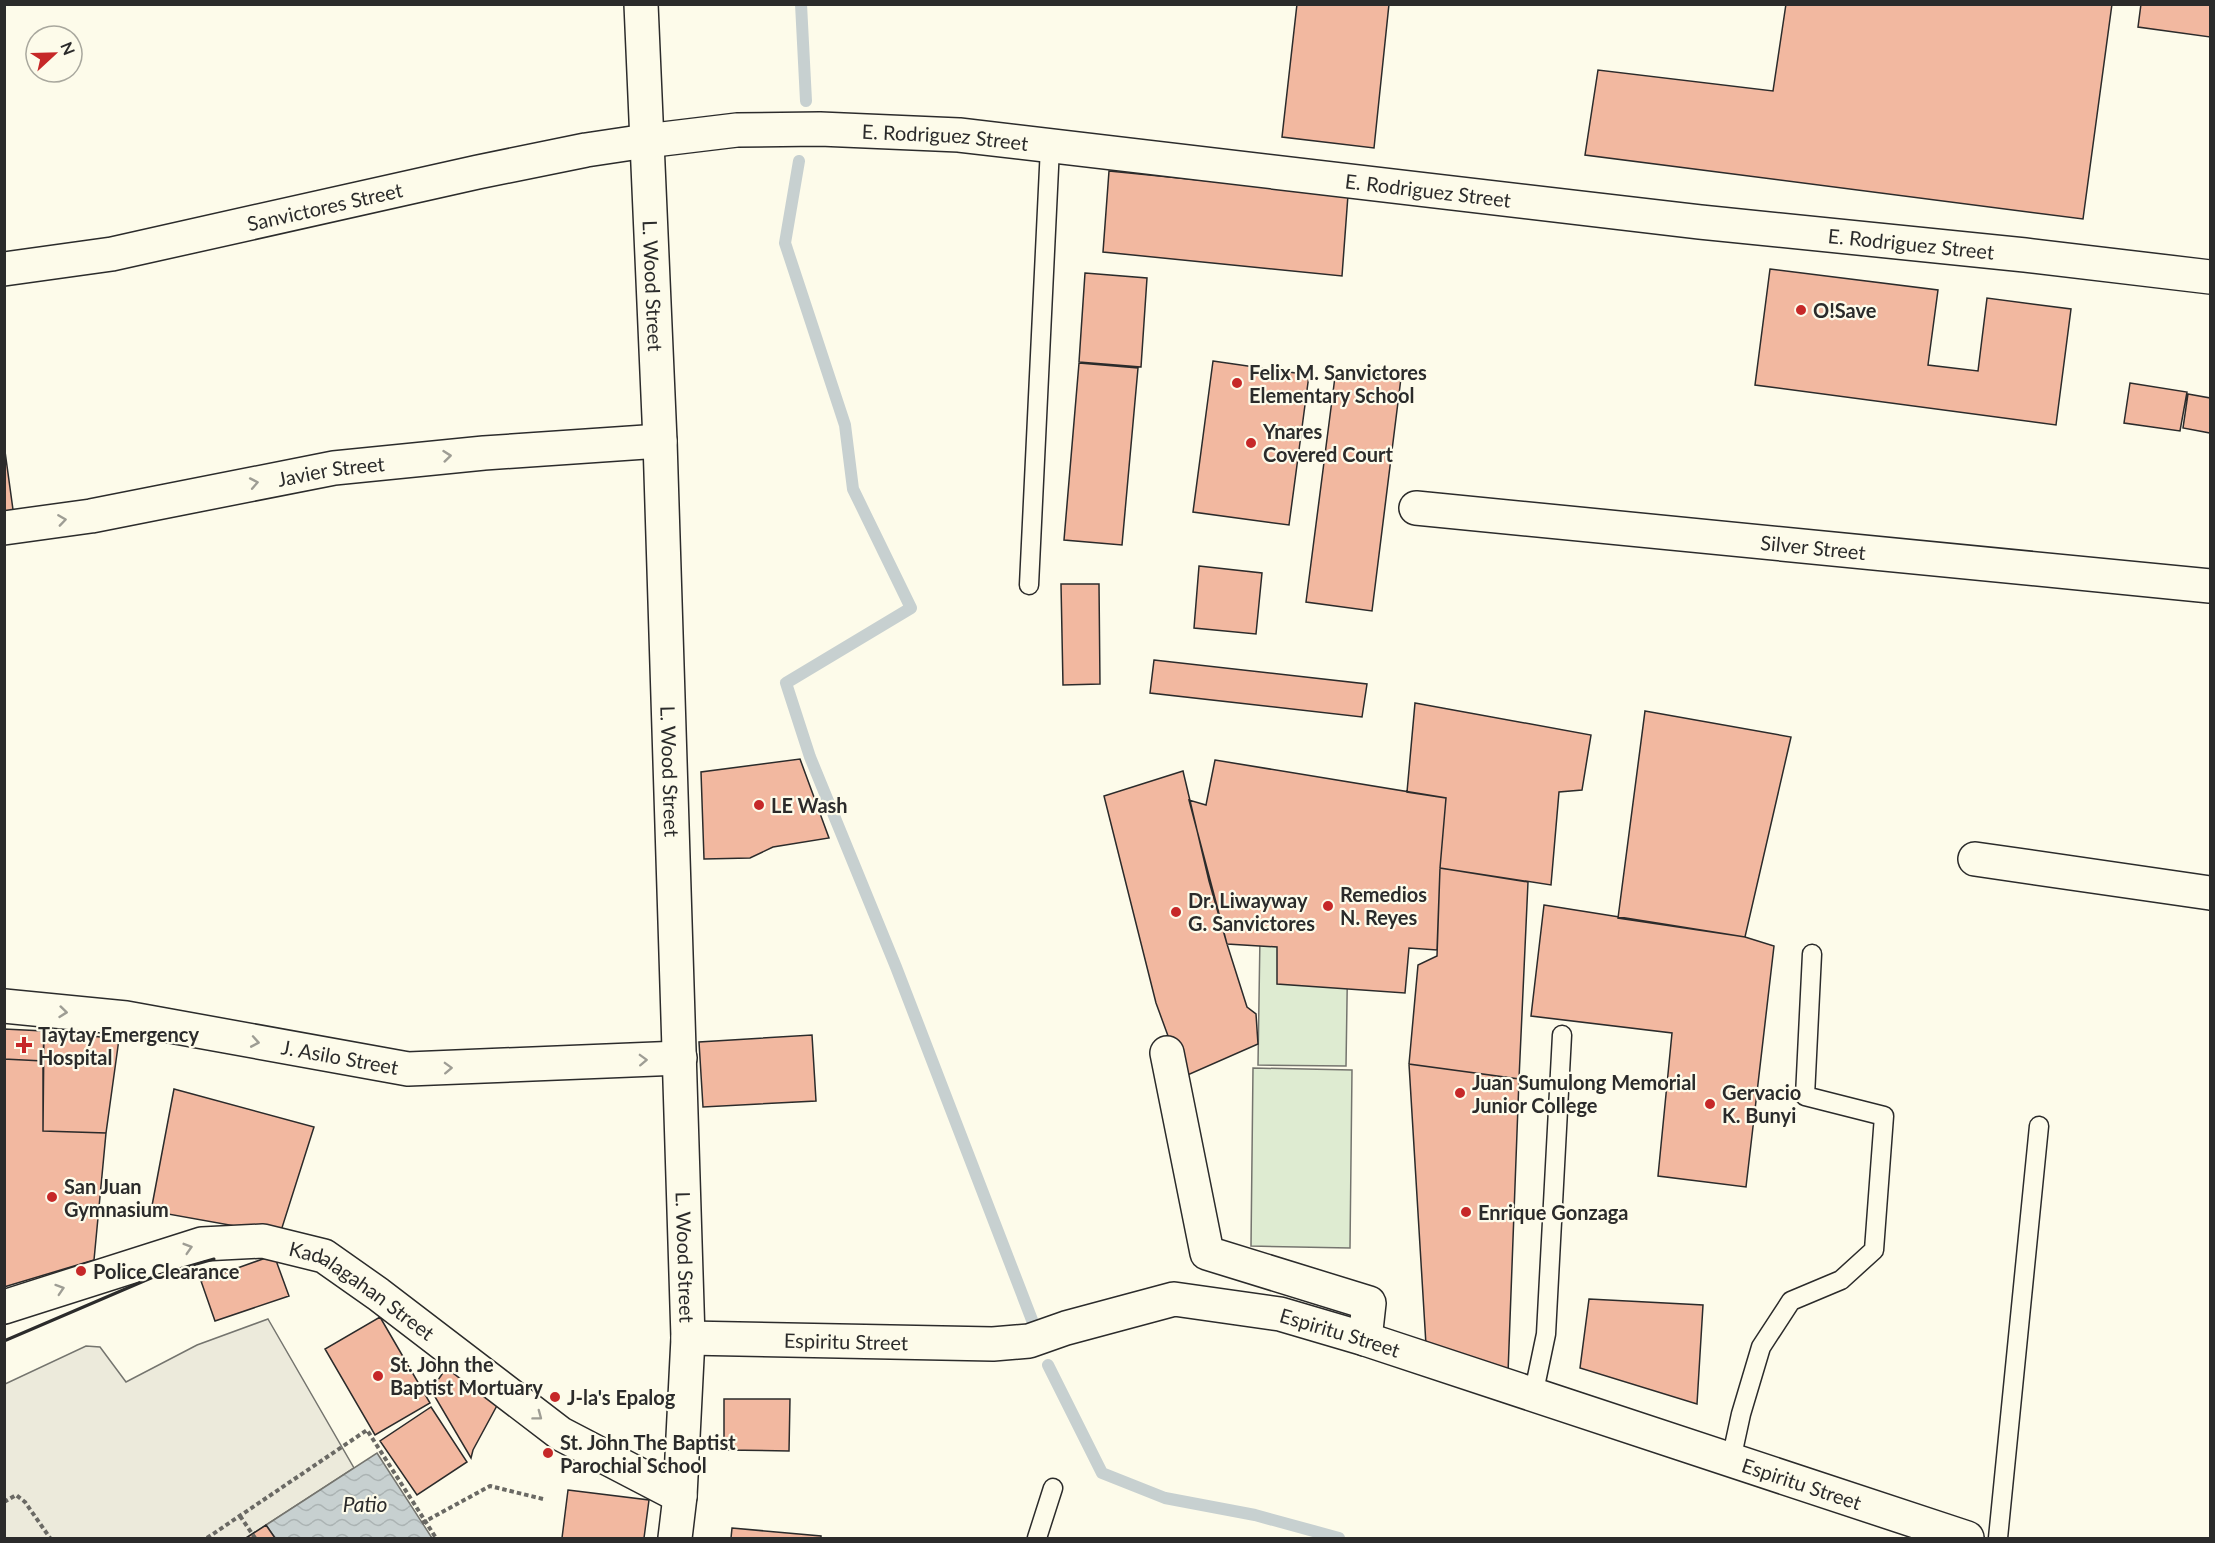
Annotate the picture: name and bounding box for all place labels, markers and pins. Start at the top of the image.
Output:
place label: O!Save [1813,298,1877,322]
marker: O!Save [1794,303,1808,317]
place label: Felix M. Sanvictores Elementary School [1249,360,1427,407]
marker: Felix M. Sanvictores Elementary School [1230,376,1244,390]
place label: Ynares Covered Court [1262,419,1393,466]
marker: Ynares Covered Court [1244,436,1258,450]
place label: LE Wash [771,793,848,817]
marker: LE Wash [752,798,766,812]
place label: Remedios N. Reyes [1340,882,1427,929]
place label: Dr. Liwayway G. Sanvictores [1188,888,1315,935]
marker: Remedios N. Reyes [1321,899,1335,913]
marker: Dr. Liwayway G. Sanvictores [1169,905,1183,919]
place label: Taytay Emergency Hospital [38,1022,199,1069]
marker: Taytay Emergency Hospital [15,1036,33,1054]
place label: Juan Sumulong Memorial Junior College [1472,1070,1696,1117]
place label: Gervacio K. Bunyi [1722,1080,1801,1127]
marker: Juan Sumulong Memorial Junior College [1453,1086,1467,1100]
marker: Gervacio K. Bunyi [1703,1097,1717,1111]
place label: San Juan Gymnasium [64,1174,169,1221]
marker: San Juan Gymnasium [45,1190,59,1204]
place label: Enrique Gonzaga [1478,1200,1629,1224]
marker: Enrique Gonzaga [1459,1205,1473,1219]
place label: Police Clearance [93,1259,240,1283]
marker: Police Clearance [74,1264,88,1278]
place label: St. John the Baptist Mortuary [390,1352,543,1399]
marker: St. John the Baptist Mortuary [371,1369,385,1383]
place label: J-la's Epalog [567,1385,676,1409]
marker: J-la's Epalog [548,1390,562,1404]
place label: St. John The Baptist Parochial School [560,1430,736,1477]
marker: St. John The Baptist Parochial School [541,1446,555,1460]

